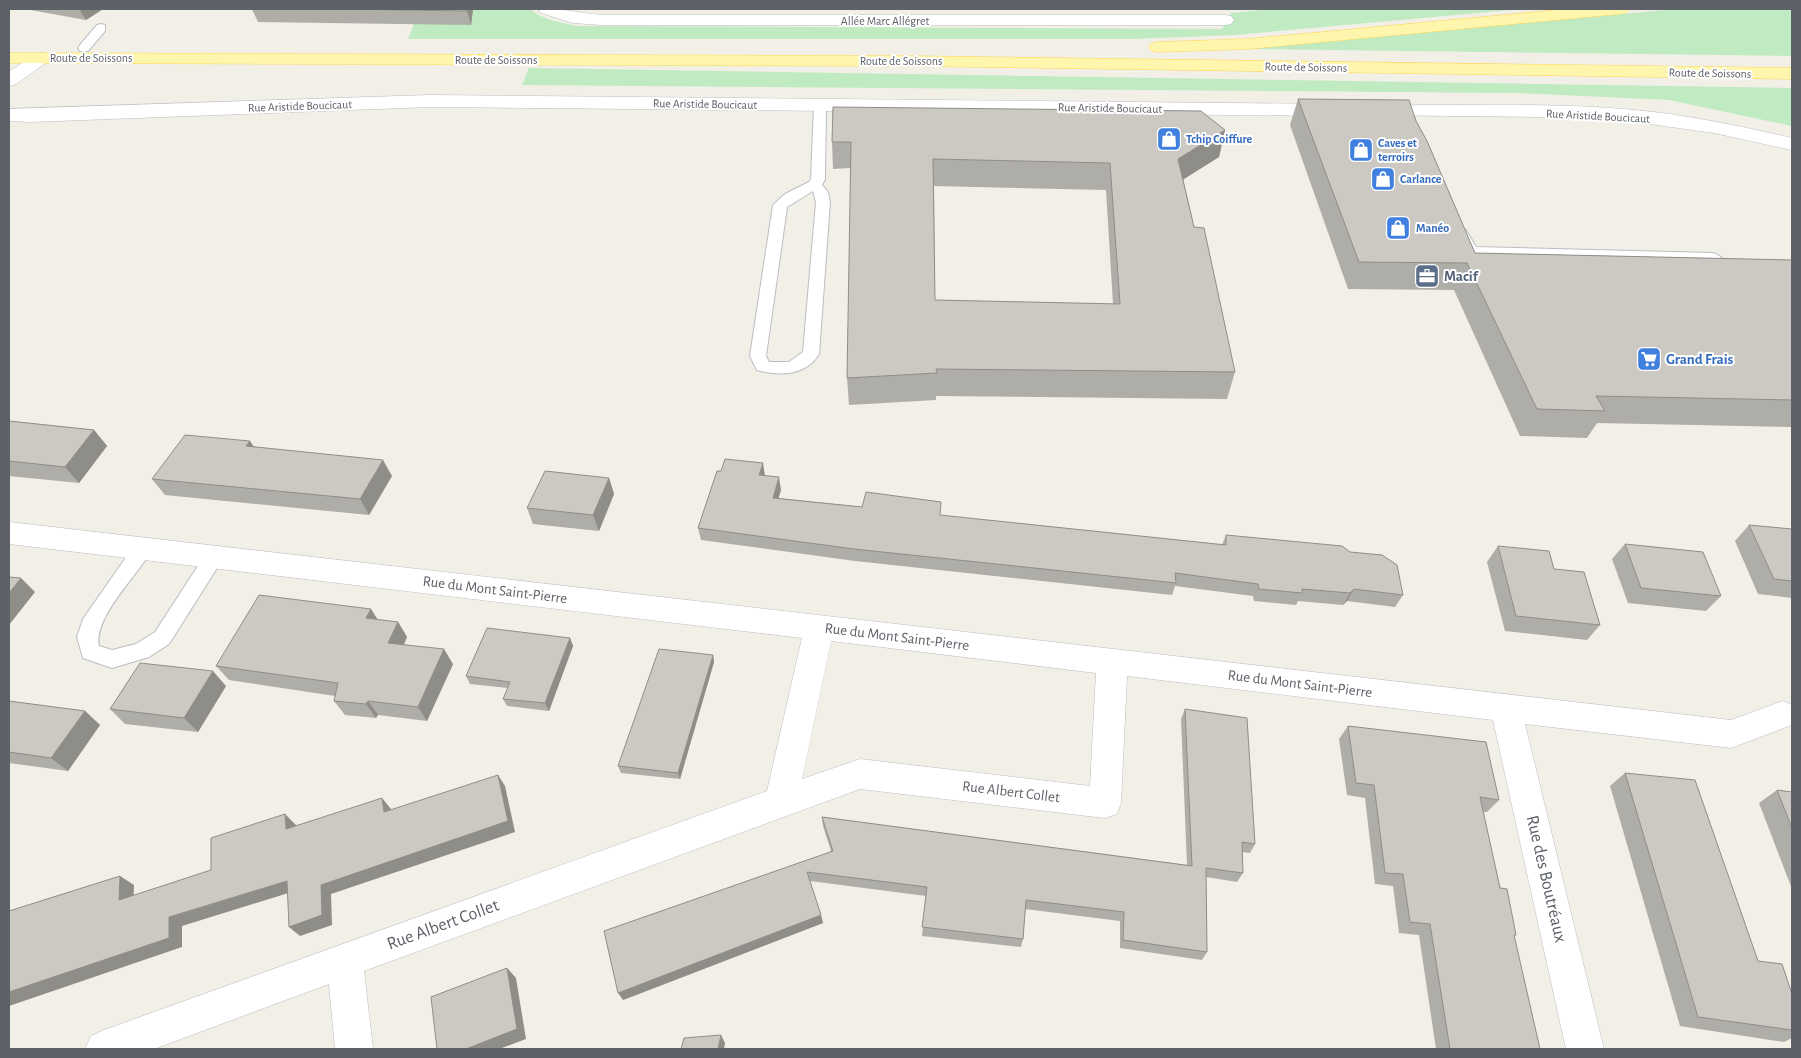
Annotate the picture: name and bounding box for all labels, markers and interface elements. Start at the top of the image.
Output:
street label: Allée Marc Allégret [841,15,929,27]
street label: Route de Soissons [50,52,132,64]
street label: Route de Soissons [455,54,537,66]
street label: Route de Soissons [860,55,942,67]
street label: Route de Soissons [1265,60,1347,74]
street label: Route de Soissons [1669,66,1751,80]
street label: Rue Aristide Boucicaut [653,97,757,111]
street label: Rue Aristide Boucicaut [248,98,353,114]
street label: Rue Aristide Boucicaut [1058,101,1162,115]
street label: Rue Aristide Boucicaut [1546,107,1651,125]
shop icon: Tchip Coiffure [1156,126,1182,152]
place label: Tchip Coiffure [1186,133,1253,145]
shop icon: Caves et terroirs [1348,137,1374,163]
place label: Caves et terroirs [1378,137,1417,163]
shop icon: Carlance [1370,166,1396,192]
place label: Carlance [1400,173,1442,185]
shop icon: Manéo [1385,215,1411,241]
place label: Manéo [1416,222,1449,234]
office icon: Macif [1414,263,1440,289]
place label: Macif [1444,269,1479,284]
supermarket icon: Grand Frais [1636,346,1662,372]
place label: Grand Frais [1666,352,1734,367]
street label: Rue du Mont Saint-Pierre [422,574,568,606]
street label: Rue du Mont Saint-Pierre [824,621,970,653]
street label: Rue du Mont Saint-Pierre [1227,668,1373,700]
street label: Rue Albert Collet [961,779,1061,805]
street label: Rue des Boutréaux [1523,814,1569,945]
street label: Rue Albert Collet [385,896,502,954]

